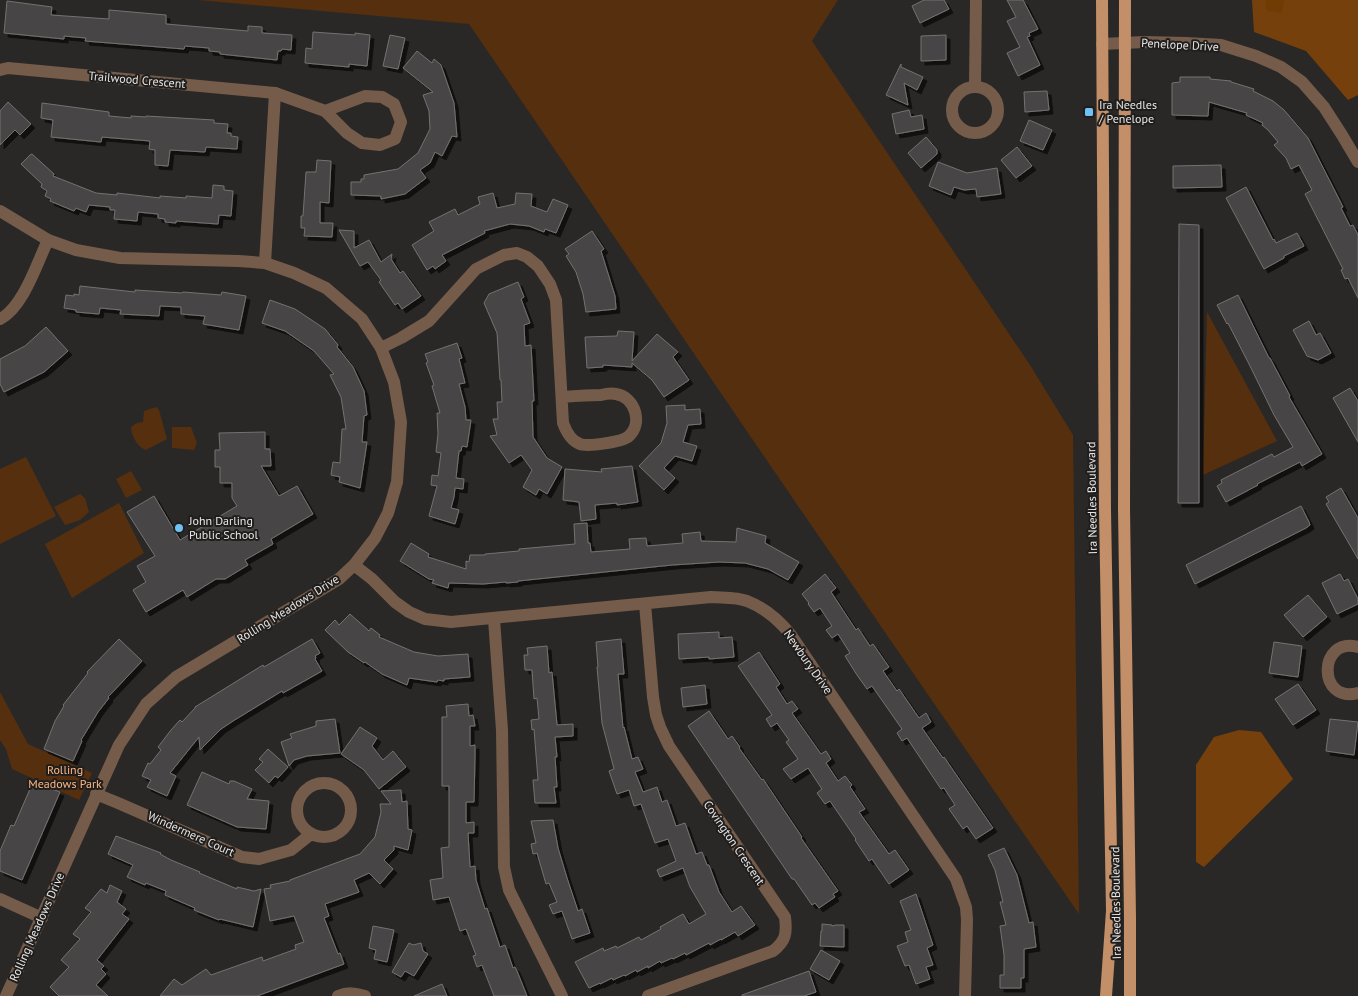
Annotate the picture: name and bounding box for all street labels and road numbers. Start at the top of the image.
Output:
street label: Penelope Drive [1141,35,1219,54]
street label: Trailwood Crescent [88,68,186,91]
street label: Ira Needles Boulevard [1083,442,1100,554]
street label: Rolling Meadows Drive [234,571,342,646]
street label: Newbury Drive [781,627,836,697]
street label: Covington Crescent [701,798,768,888]
street label: Windermere Court [145,808,237,859]
street label: Ira Needles Boulevard [1107,847,1124,959]
street label: Rolling Meadows Drive [6,870,67,984]

